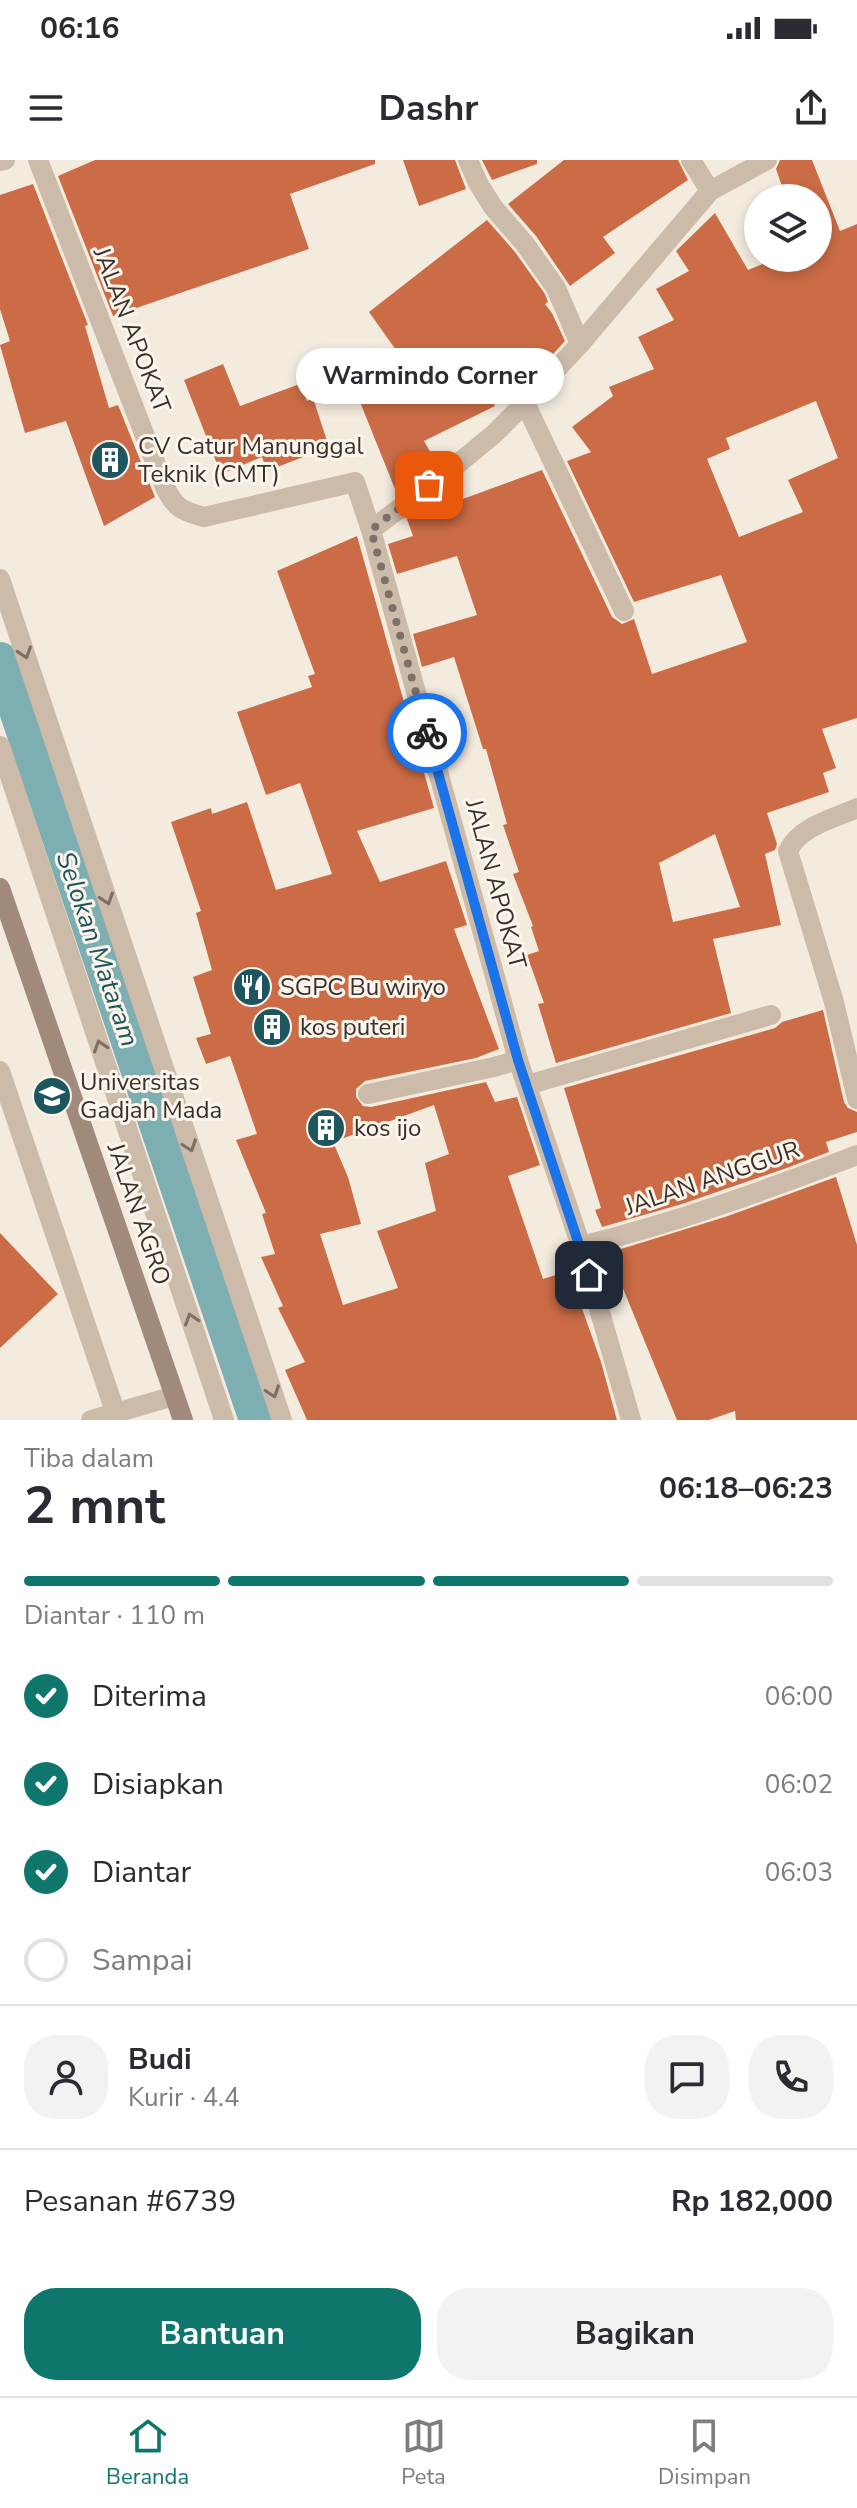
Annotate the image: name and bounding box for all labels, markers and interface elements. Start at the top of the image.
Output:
text: 06:16 [40,8,119,49]
text: Dashr [379,84,478,133]
icon: menu [24,86,68,130]
icon: share [789,86,833,130]
map controls [744,184,832,272]
button: layers [744,184,832,272]
street label: JALAN APOKAT [85,242,178,418]
callout: Warmindo Corner [295,349,563,405]
text: Warmindo Corner [322,358,538,393]
place label: CV Catur Manunggal Teknik (CMT) [138,430,363,490]
building icon: CV Catur Manunggal Teknik (CMT) [89,439,131,481]
pin [395,451,463,519]
icon: bag [407,463,451,507]
one-way arrow [15,645,31,659]
courier [387,693,467,773]
icon: bike [405,711,449,755]
street label: JALAN APOKAT [458,795,534,973]
water label: Selokan Mataram [48,847,147,1051]
one-way arrow [98,892,114,906]
restaurant icon: SGPC Bu wiryo [231,966,273,1008]
place label: SGPC Bu wiryo [280,971,446,1003]
building icon: kos puteri [251,1006,293,1048]
place label: kos puteri [300,1011,405,1043]
one-way arrow [94,1040,110,1054]
place label: Universitas Gadjah Mada [80,1066,222,1126]
school or university icon: Universitas Gadjah Mada [31,1075,73,1117]
building icon: kos ijo [305,1107,347,1149]
place label: kos ijo [354,1112,421,1144]
street label: JALAN ANGGUR [619,1133,804,1223]
street label: JALAN AGRO [99,1138,178,1289]
one-way arrow [180,1138,196,1152]
pin [555,1241,623,1309]
icon: home [567,1253,611,1297]
one-way arrow [184,1313,200,1327]
one-way arrow [263,1384,279,1398]
text: Tiba dalam [24,1441,154,1476]
text: 06:18–06:23 [659,1468,833,1509]
text: 2 mnt [24,1470,165,1541]
text: Diantar · 110 m [24,1598,205,1633]
icon: check [24,1674,68,1718]
text: Diterima [92,1676,207,1717]
text: 06:00 [765,1679,833,1714]
icon: check [24,1762,68,1806]
text: Disiapkan [92,1764,224,1805]
text: 06:02 [765,1767,833,1802]
icon: check [24,1850,68,1894]
text: Diantar [92,1852,191,1893]
text: 06:03 [765,1855,833,1890]
text: Sampai [92,1940,192,1981]
button: person [24,2035,108,2119]
button: chat [645,2035,729,2119]
button: phone [749,2035,833,2119]
text: Budi [128,2039,192,2080]
text: Kurir · 4.4 [128,2080,240,2115]
text: Pesanan #6739 [24,2181,236,2222]
text: Rp 182,000 [671,2181,833,2222]
button: Bantuan [24,2288,421,2380]
button: Bagikan [437,2288,833,2380]
tab: Beranda [106,2414,189,2492]
tab: Peta [401,2414,446,2492]
tab: Disimpan [658,2414,751,2492]

